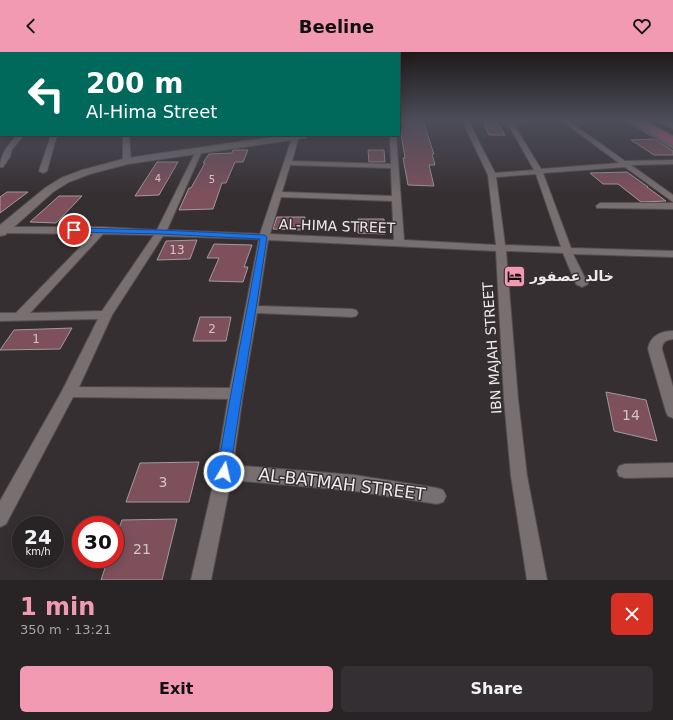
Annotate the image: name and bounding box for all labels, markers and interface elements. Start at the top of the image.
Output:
icon: back [20,15,42,37]
icon: heart [631,15,653,37]
text: Beeline [299,16,374,37]
text: 200 m [86,67,183,100]
icon: left [20,68,72,120]
text: Al-Hima Street [86,101,217,122]
house number: 4 [155,173,161,184]
house number: 5 [209,174,215,185]
pin [57,213,91,247]
street label: AL-HIMA STREET [279,216,396,236]
icon: arrive [63,219,85,241]
house number: 13 [169,243,185,257]
hotel icon: خالد عصفور [501,263,527,289]
place label: خالد عصفور [529,268,614,285]
street label: IBN MAJAH STREET [479,281,505,414]
house number: 2 [208,322,216,336]
house number: 1 [32,332,40,346]
house number: 14 [622,407,640,423]
position arrow [203,451,245,493]
street label: AL-BATMAH STREET [257,464,427,504]
house number: 3 [159,474,167,490]
speed limit sign: 30 [72,516,124,568]
text: 24 [24,525,52,549]
house number: 21 [133,541,151,557]
text: km/h [25,546,51,557]
text: 1 min [20,593,95,621]
button: close [611,593,653,635]
text: 350 m · 13:21 [20,622,111,637]
button: Exit [20,666,333,712]
button: Share [341,666,653,712]

